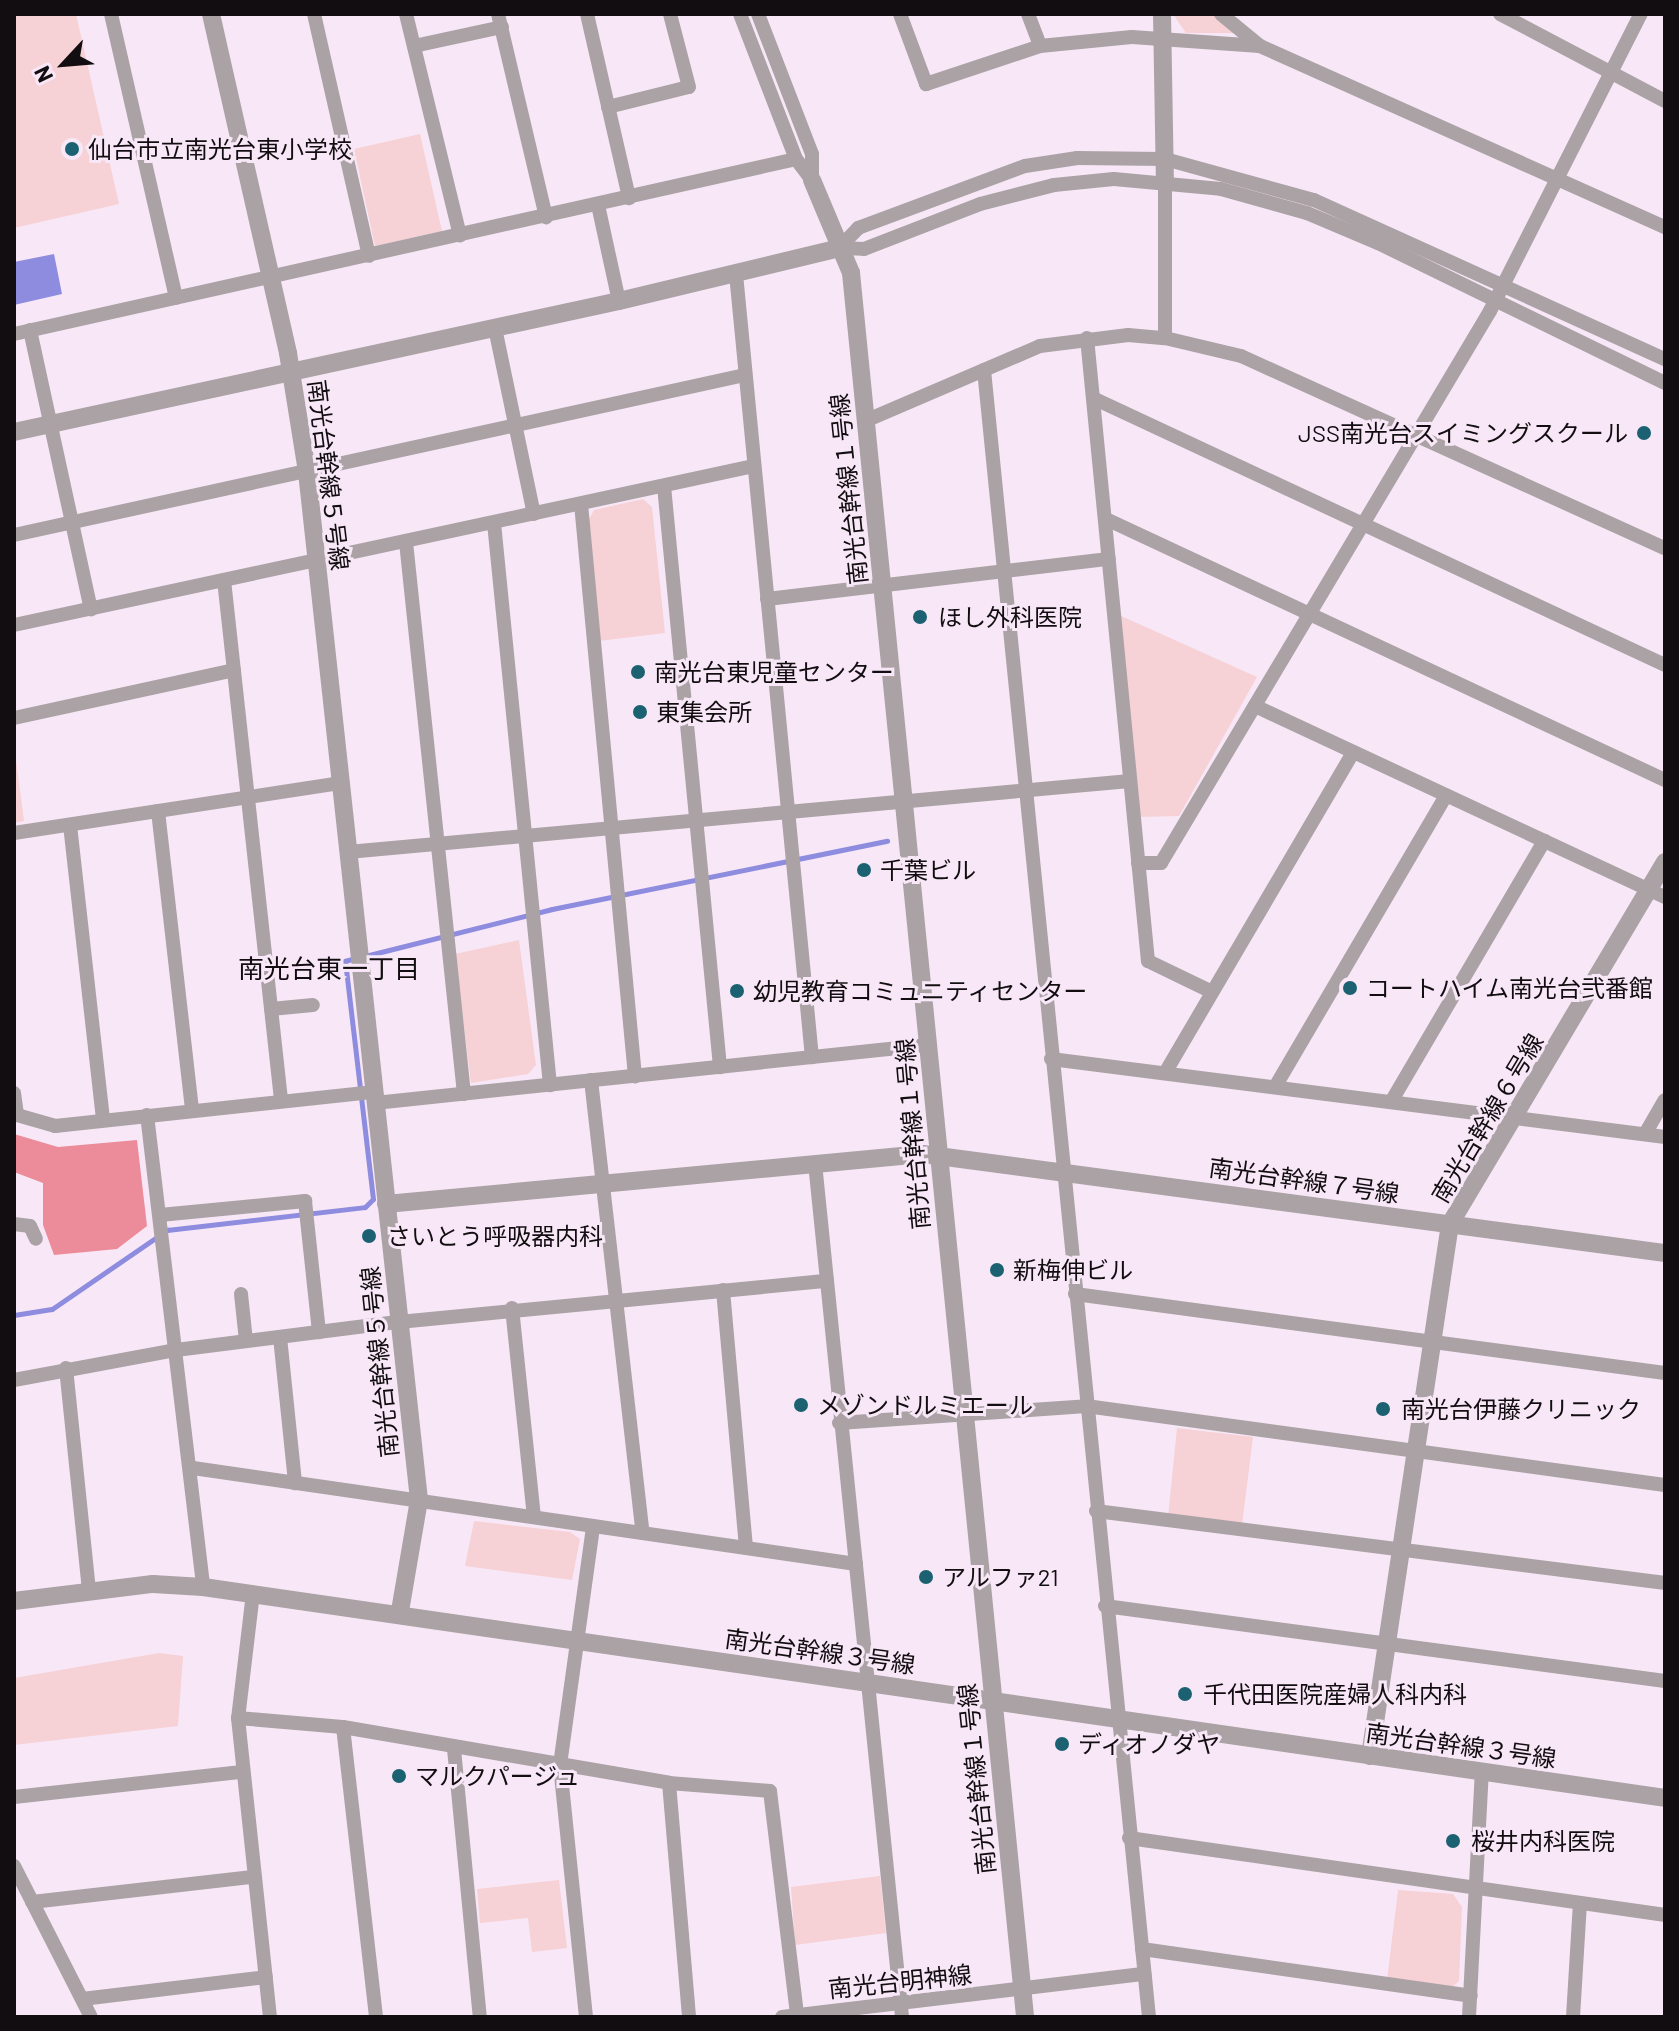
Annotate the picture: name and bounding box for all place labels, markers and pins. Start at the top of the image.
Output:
place label: 仙台市立南光台東小学校 [88,135,352,163]
marker: 仙台市立南光台東小学校 [63,140,81,158]
place label: JSS南光台スイミングスクール [1298,419,1628,447]
marker: JSS南光台スイミングスクール [1635,424,1653,442]
place label: ほし外科医院 [938,603,1082,631]
marker: ほし外科医院 [909,606,931,628]
place label: 南光台東児童センター [654,658,894,686]
marker: 南光台東児童センター [629,663,647,681]
place label: 東集会所 [656,698,752,726]
marker: 東集会所 [631,703,649,721]
place label: 千葉ビル [880,856,976,884]
marker: 千葉ビル [855,861,873,879]
place label: コートハイム南光台弐番館 [1366,974,1654,1002]
place label: 幼児教育コミュニティセンター [753,977,1089,1005]
marker: コートハイム南光台弐番館 [1341,979,1359,997]
marker: 幼児教育コミュニティセンター [728,982,746,1000]
place label: さいとう呼吸器内科 [387,1222,603,1250]
marker: さいとう呼吸器内科 [358,1225,380,1247]
place label: 新梅伸ビル [1013,1256,1133,1284]
marker: 新梅伸ビル [988,1261,1006,1279]
place label: メゾンドルミエール [817,1391,1033,1419]
place label: 南光台伊藤クリニック [1401,1395,1641,1423]
marker: メゾンドルミエール [792,1396,810,1414]
marker: 南光台伊藤クリニック [1372,1398,1394,1420]
place label: アルファ21 [942,1563,1059,1591]
marker: アルファ21 [917,1568,935,1586]
place label: 千代田医院産婦人科内科 [1203,1680,1467,1708]
marker: 千代田医院産婦人科内科 [1174,1683,1196,1705]
place label: ディオノダヤ [1078,1730,1222,1758]
marker: ディオノダヤ [1053,1735,1071,1753]
place label: マルクパージュ [415,1762,583,1790]
marker: マルクパージュ [390,1767,408,1785]
place label: 桜井内科医院 [1471,1827,1615,1855]
marker: 桜井内科医院 [1442,1830,1464,1852]

